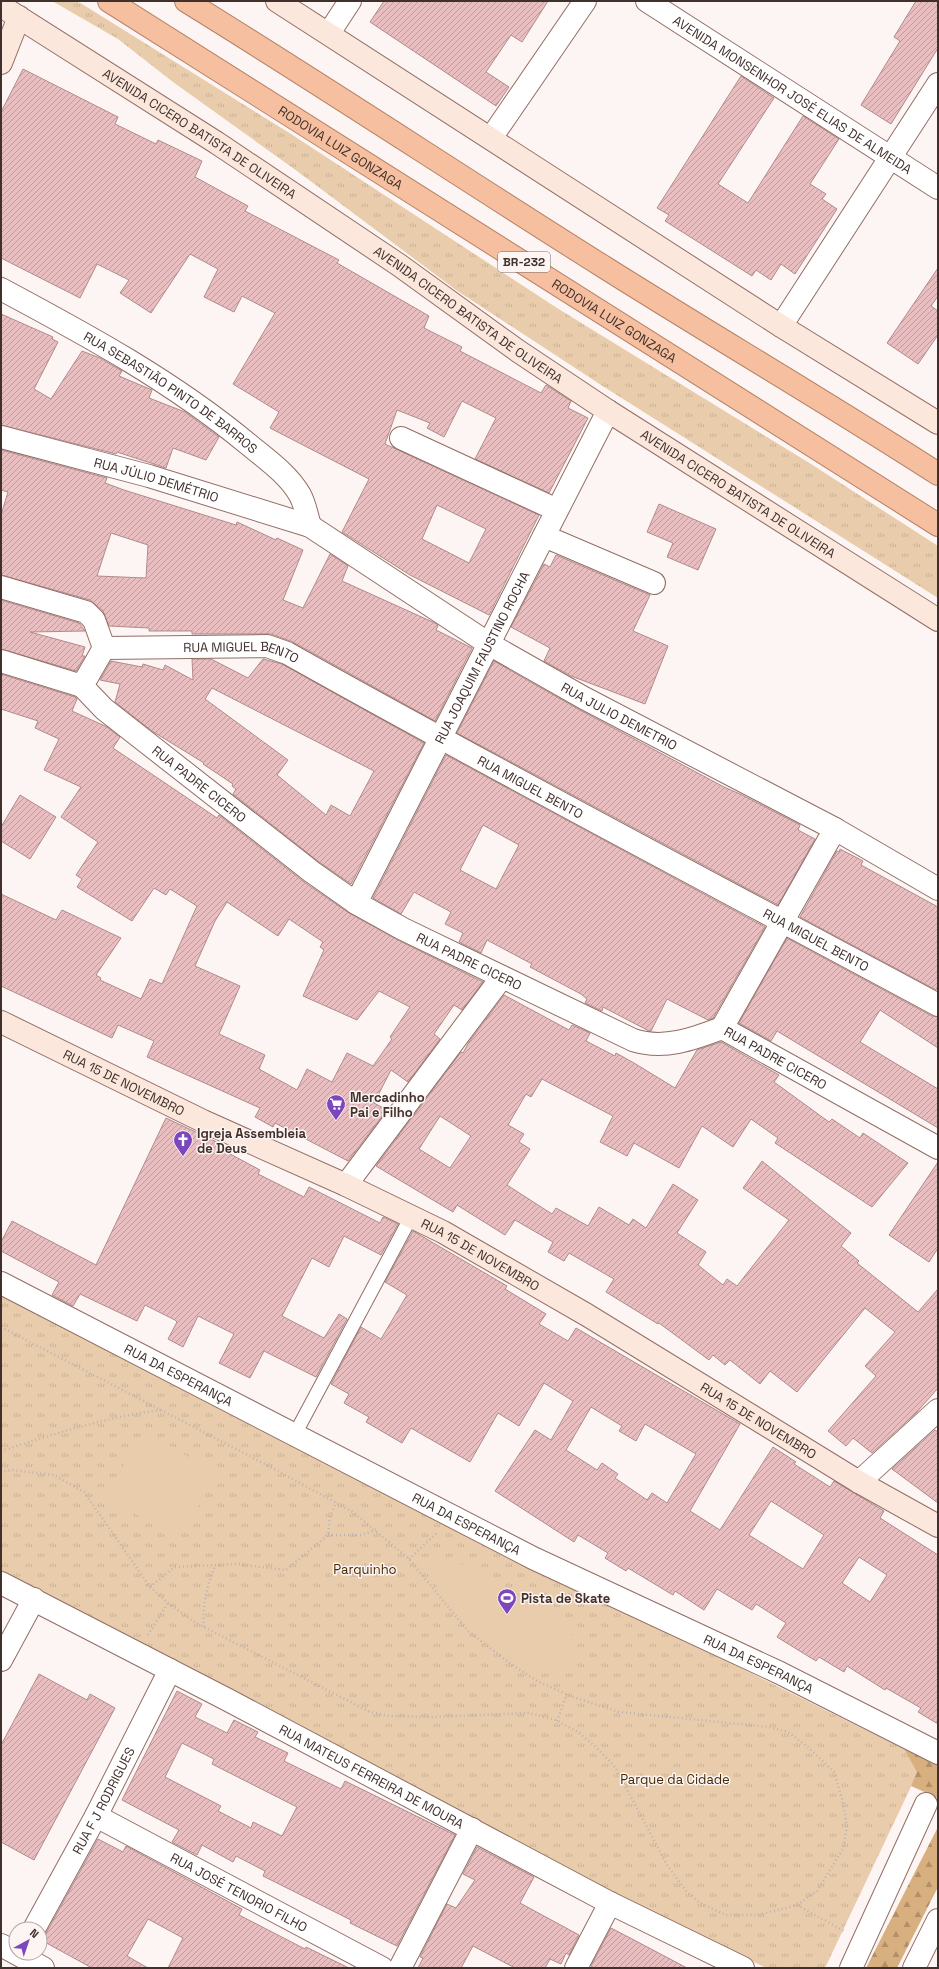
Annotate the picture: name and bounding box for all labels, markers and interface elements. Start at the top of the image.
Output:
street label: AVENIDA MONSENHOR JOSÉ ELIAS DE ALMEIDA [670,12,915,178]
street label: AVENIDA CICERO BATISTA DE OLIVEIRA [99,65,300,203]
street label: RODOVIA LUIZ GONZAGA [275,102,406,194]
street label: AVENIDA CICERO BATISTA DE OLIVEIRA [370,242,566,387]
road number: BR-232 [498,252,550,272]
street label: RODOVIA LUIZ GONZAGA [549,275,680,367]
street label: RUA SEBASTIÃO PINTO DE BARROS [81,328,261,457]
street label: AVENIDA CICERO BATISTA DE OLIVEIRA [637,426,839,562]
street label: RUA JÚLIO DEMÉTRIO [92,454,221,506]
street label: RUA JOAQUIM FAUSTINO ROCHA [431,568,534,747]
street label: RUA MIGUEL BENTO [183,638,302,667]
street label: RUA JULIO DEMETRIO [558,679,680,754]
street label: RUA PADRE CICERO [149,742,250,826]
street label: RUA MIGUEL BENTO [474,752,586,823]
street label: RUA MIGUEL BENTO [760,905,872,975]
street label: RUA PADRE CICERO [413,929,524,994]
street label: RUA PADRE CICERO [721,1023,830,1094]
street label: RUA 15 DE NOVEMBRO [60,1046,187,1120]
place label: Mercadinho Pai e Filho [350,1089,425,1121]
supermarket icon: Mercadinho Pai e Filho [325,1093,347,1121]
place label: Igreja Assembleia de Deus [197,1125,306,1157]
church icon: Igreja Assembleia de Deus [172,1129,194,1157]
street label: RUA 15 DE NOVEMBRO [418,1215,542,1295]
street label: RUA DA ESPERANÇA [121,1340,236,1410]
street label: RUA 15 DE NOVEMBRO [697,1379,820,1463]
street label: RUA DA ESPERANÇA [409,1489,523,1559]
park label: Parquinho [333,1561,397,1578]
sports icon: Pista de Skate [496,1587,518,1615]
place label: Pista de Skate [521,1590,610,1607]
street label: RUA DA ESPERANÇA [701,1631,816,1698]
street label: RUA MATEUS FERREIRA DE MOURA [276,1721,467,1833]
street label: RUA F J RODRIGUES [69,1744,139,1857]
park label: Parque da Cidade [620,1771,730,1788]
street label: RUA JOSÉ TENORIO FILHO [167,1849,310,1936]
north arrow [8,1921,48,1961]
text: N [27,1926,42,1941]

